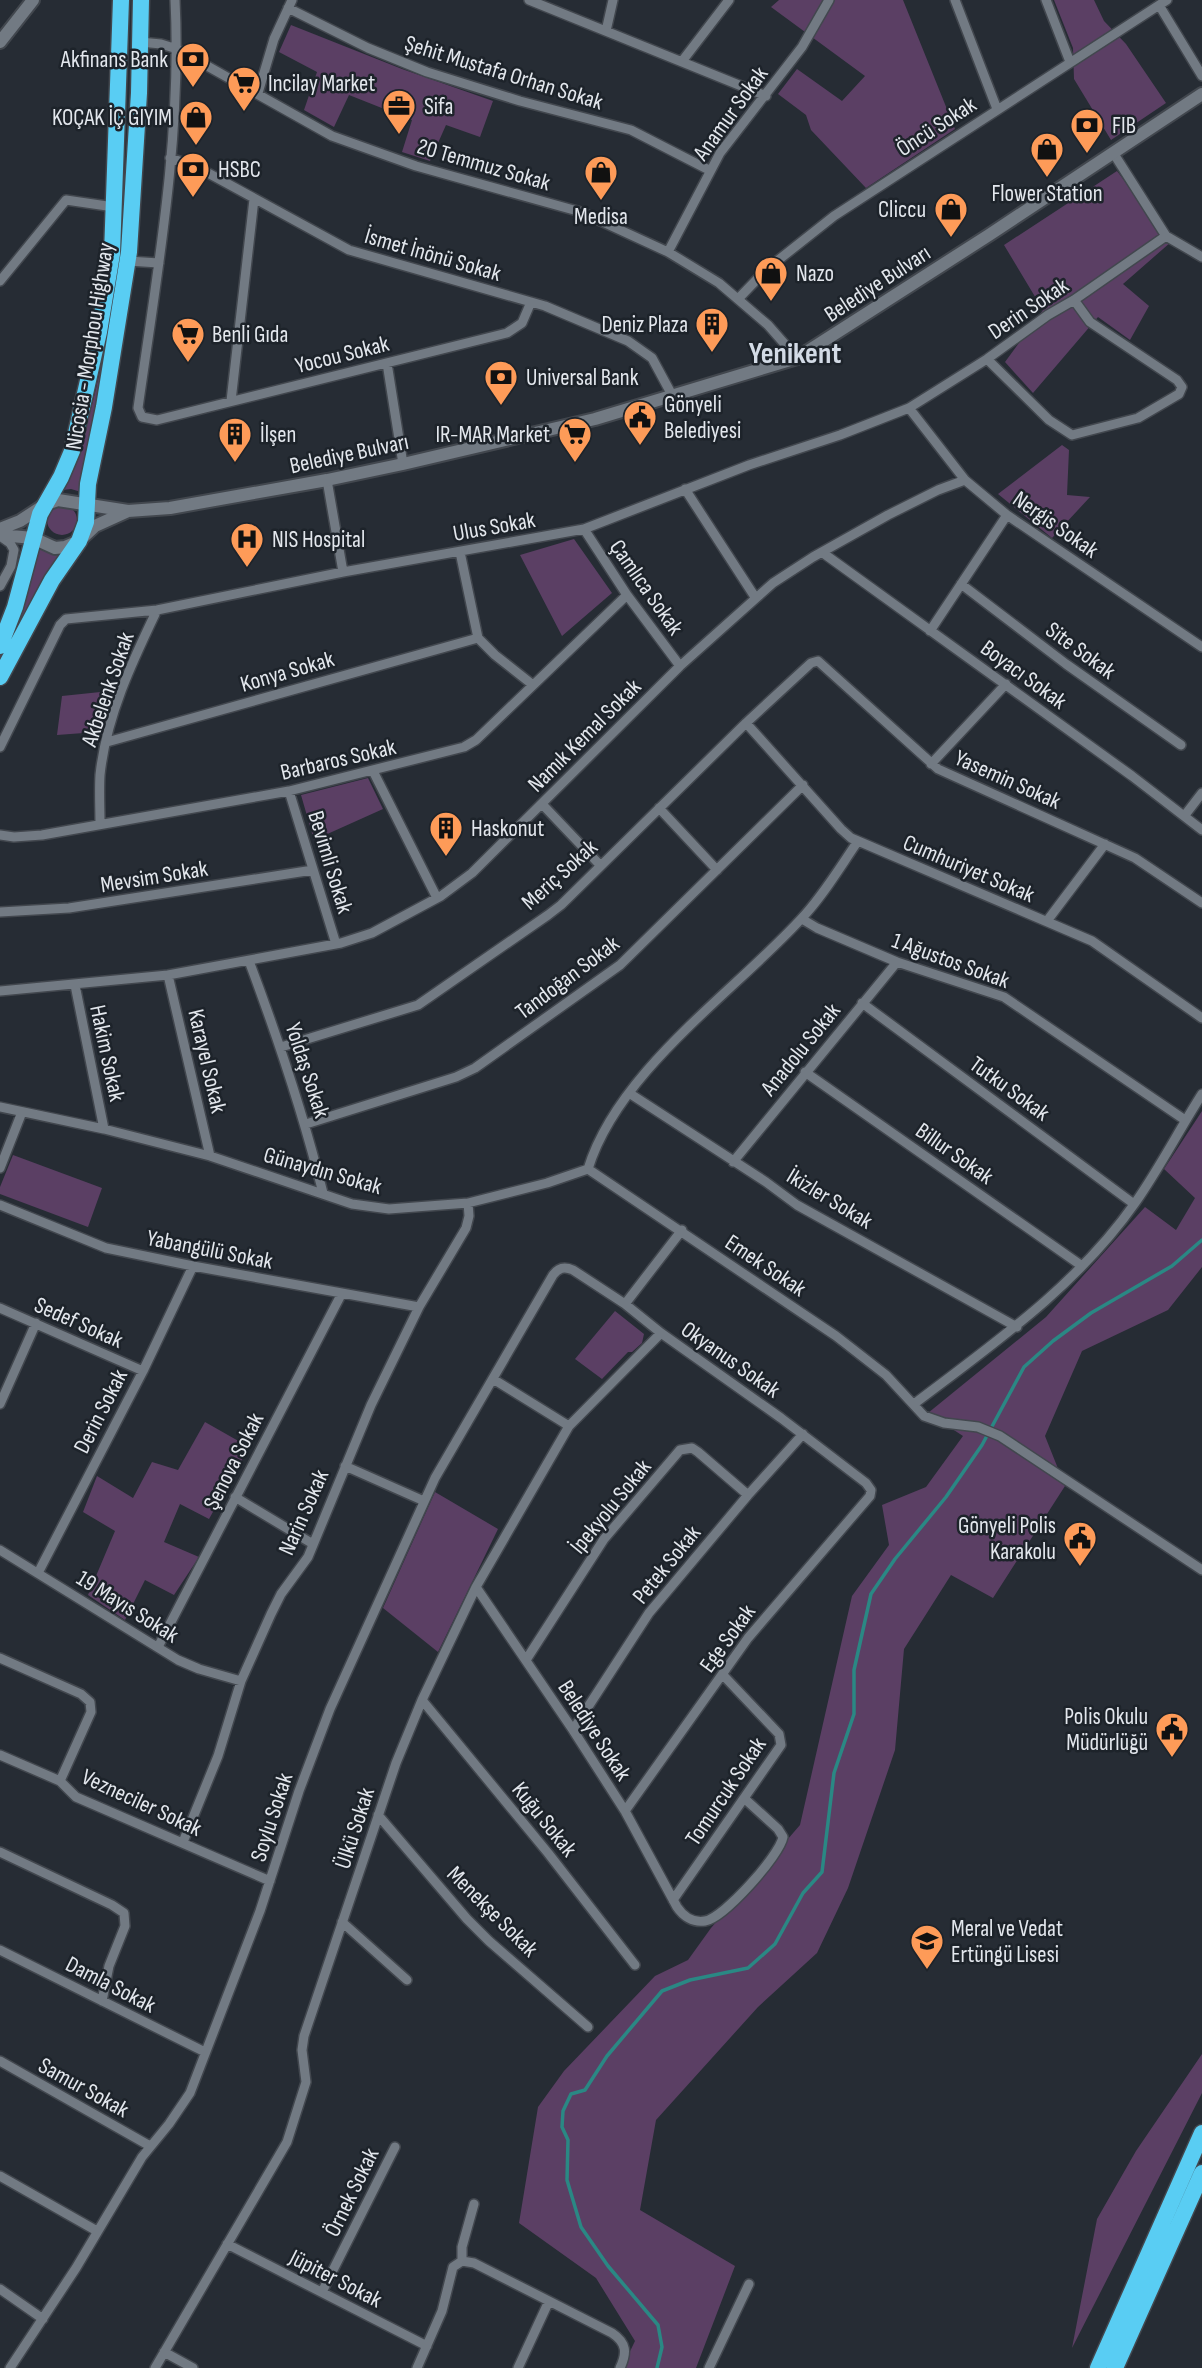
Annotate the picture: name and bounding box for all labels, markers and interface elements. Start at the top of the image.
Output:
street label: Şehit Mustafa Orhan Sokak [401,29,607,117]
bank icon: Akfinans Bank [174,40,212,89]
place label: Akfinans Bank [60,46,168,74]
street label: Anamur Sokak [687,61,774,167]
supermarket icon: Incilay Market [225,64,263,113]
place label: Incilay Market [268,70,375,98]
office icon: Sifa [380,87,418,136]
street label: Öncü Sokak [891,91,982,163]
place label: Sifa [424,93,453,121]
shop icon: KOÇAK İÇ GIYIM [177,98,215,147]
place label: KOÇAK İÇ GIYIM [52,104,172,132]
bank icon: FIB [1068,106,1106,155]
place label: FIB [1112,112,1136,140]
shop icon: Flower Station [1028,130,1066,179]
street label: 20 Temmuz Sokak [414,133,554,197]
bank icon: HSBC [174,150,212,199]
shop icon: Medisa [582,153,620,202]
place label: HSBC [218,156,261,184]
place label: Flower Station [991,180,1103,208]
shop icon: Cliccu [932,190,970,239]
place label: Cliccu [878,196,926,224]
place label: Medisa [574,203,628,231]
street label: İsmet İnönü Sokak [361,222,504,288]
street label: Belediye Bulvarı [819,239,936,329]
street label: Nicosia - Morphou Highway [60,241,120,452]
shop icon: Nazo [752,254,790,303]
place label: Nazo [796,260,834,288]
street label: Derin Sokak [983,272,1074,346]
building icon: Deniz Plaza [693,305,731,354]
place label: Deniz Plaza [601,311,688,339]
supermarket icon: Benli Gıda [169,315,207,364]
place label: Benli Gıda [212,321,288,349]
street label: Yocou Sokak [292,330,392,380]
district label: Yenikent [749,336,841,372]
bank icon: Universal Bank [482,358,520,407]
place label: Universal Bank [526,364,639,392]
place label: Gönyeli Belediyesi [664,391,741,445]
public building icon: Gönyeli Belediyesi [621,398,659,447]
building icon: İlşen [216,415,254,464]
supermarket icon: IR-MAR Market [556,415,594,464]
place label: İlşen [260,421,296,449]
place label: IR-MAR Market [435,421,550,449]
street label: Belediye Bulvarı [287,428,411,480]
street label: Nergis Sokak [1007,485,1104,565]
street label: Ulus Sokak [451,506,538,548]
hospital icon: NIS Hospital [228,520,266,569]
place label: NIS Hospital [272,526,365,554]
street label: Çamlıca Sokak [603,534,689,641]
street label: Site Sokak [1040,616,1121,686]
street label: Akbelenk Sokak [75,628,141,751]
street label: Boyacı Sokak [975,634,1072,716]
street label: Konya Sokak [237,645,338,699]
street label: Namık Kemal Sokak [522,673,647,798]
street label: Barbaros Sokak [278,733,399,787]
street label: Yasemin Sokak [950,744,1065,816]
street label: Bevimli Sokak [301,808,359,917]
building icon: Haskonut [427,809,465,858]
place label: Haskonut [471,815,544,843]
street label: Cumhuriyet Sokak [899,829,1039,909]
street label: Meriç Sokak [516,833,604,916]
street label: Mevsim Sokak [98,855,210,899]
street label: 1 Ağustos Sokak [888,927,1013,995]
street label: Tandoğan Sokak [510,930,625,1026]
street label: Anadolu Sokak [754,997,847,1103]
street label: Hakim Sokak [83,1002,131,1104]
street label: Karayel Sokak [181,1007,233,1116]
street label: Yoldaş Sokak [279,1019,336,1122]
street label: Tutku Sokak [964,1050,1055,1127]
street label: Billur Sokak [910,1117,999,1191]
street label: Günaydın Sokak [260,1141,385,1201]
street label: İkizler Sokak [781,1162,878,1236]
street label: Yabangülü Sokak [144,1224,275,1276]
street label: Emek Sokak [720,1229,811,1303]
street label: Sedef Sokak [30,1291,127,1355]
street label: Okyanus Sokak [675,1315,786,1404]
street label: Derin Sokak [68,1364,134,1458]
street label: Şenova Sokak [198,1408,270,1515]
street label: İpekyolu Sokak [564,1453,658,1560]
street label: Narin Sokak [273,1465,335,1560]
place label: Gönyeli Polis Karakolu [958,1512,1056,1566]
street label: Petek Sokak [627,1519,707,1610]
public building icon: Gönyeli Polis Karakolu [1061,1519,1099,1568]
street label: 19 Mayıs Sokak [71,1564,184,1649]
street label: Ege Sokak [694,1599,762,1678]
street label: Belediye Sokak [551,1675,637,1786]
place label: Polis Okulu Müdürlüğü [1064,1703,1148,1757]
public building icon: Polis Okulu Müdürlüğü [1153,1710,1191,1759]
street label: Tomurcuk Sokak [679,1732,773,1851]
street label: Vezneciler Sokak [77,1763,206,1843]
street label: Soylu Sokak [245,1769,299,1865]
street label: Kuğu Sokak [506,1777,583,1863]
street label: Ülkü Sokak [329,1784,381,1872]
street label: Menekşe Sokak [441,1860,544,1963]
place label: Meral ve Vedat Ertüngü Lisesi [951,1915,1063,1969]
school or university icon: Meral ve Vedat Ertüngü Lisesi [908,1922,946,1971]
street label: Damla Sokak [61,1950,160,2020]
street label: Samur Sokak [33,2052,134,2124]
street label: Örnek Sokak [318,2143,385,2241]
street label: Jüpiter Sokak [284,2243,387,2314]

